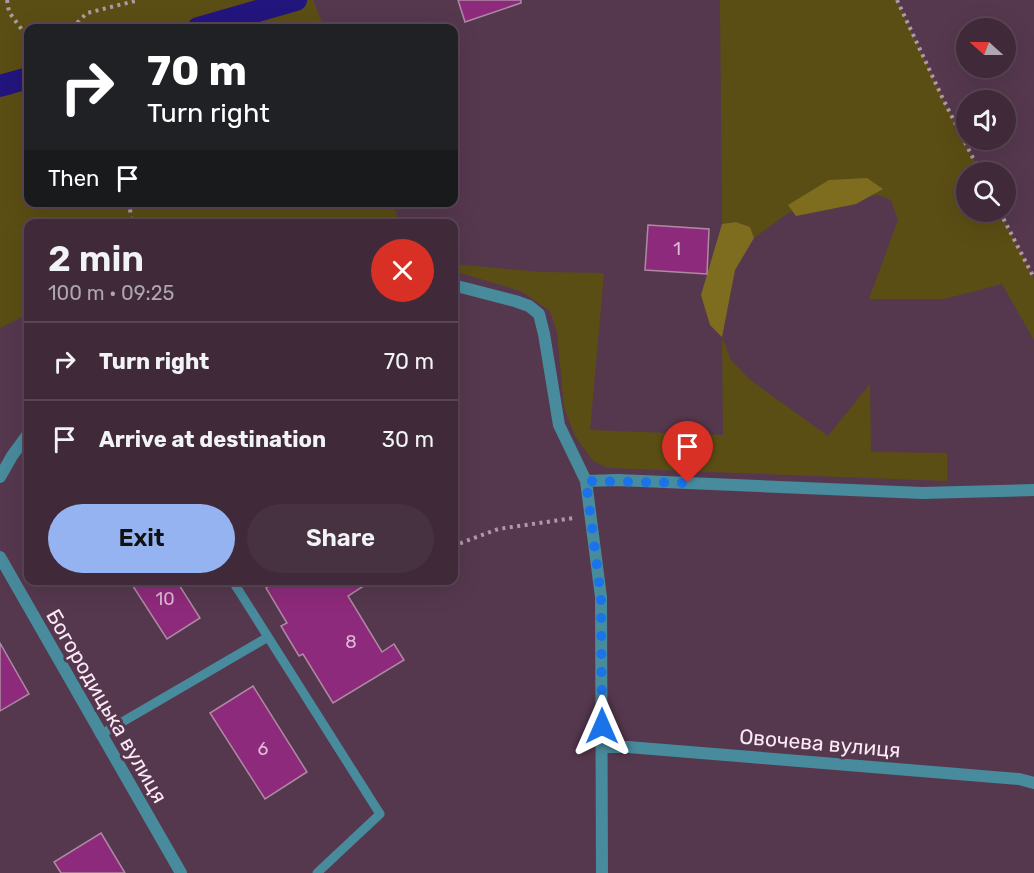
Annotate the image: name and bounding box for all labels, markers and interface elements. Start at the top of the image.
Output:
north arrow [956,18,1016,78]
map controls [956,18,1016,222]
text: 70 m [147,46,247,96]
icon: right [48,48,126,126]
button: sound [956,90,1016,150]
text: Turn right [147,97,270,129]
icon: arrive [111,162,144,195]
button: search [956,162,1016,222]
text: Then [48,165,99,192]
text: 2 min [48,237,144,280]
house number: 1 [673,238,681,260]
button: close [371,239,434,302]
text: 100 m · 09:25 [48,281,174,305]
icon: right [48,345,81,378]
text: Turn right [99,348,209,375]
text: 70 m [384,348,434,375]
pin [662,421,713,483]
icon: arrive [48,423,81,456]
text: Arrive at destination [99,426,326,453]
text: 30 m [382,426,434,453]
icon: arrive [671,430,704,463]
button: Exit [48,504,235,573]
button: Share [247,504,434,573]
house number: 10 [155,588,175,610]
street label: Богородицька вулиця [41,605,173,807]
house number: 8 [345,631,357,653]
position arrow [570,694,634,758]
street label: Овочева вулиця [738,723,902,763]
house number: 6 [258,738,269,760]

